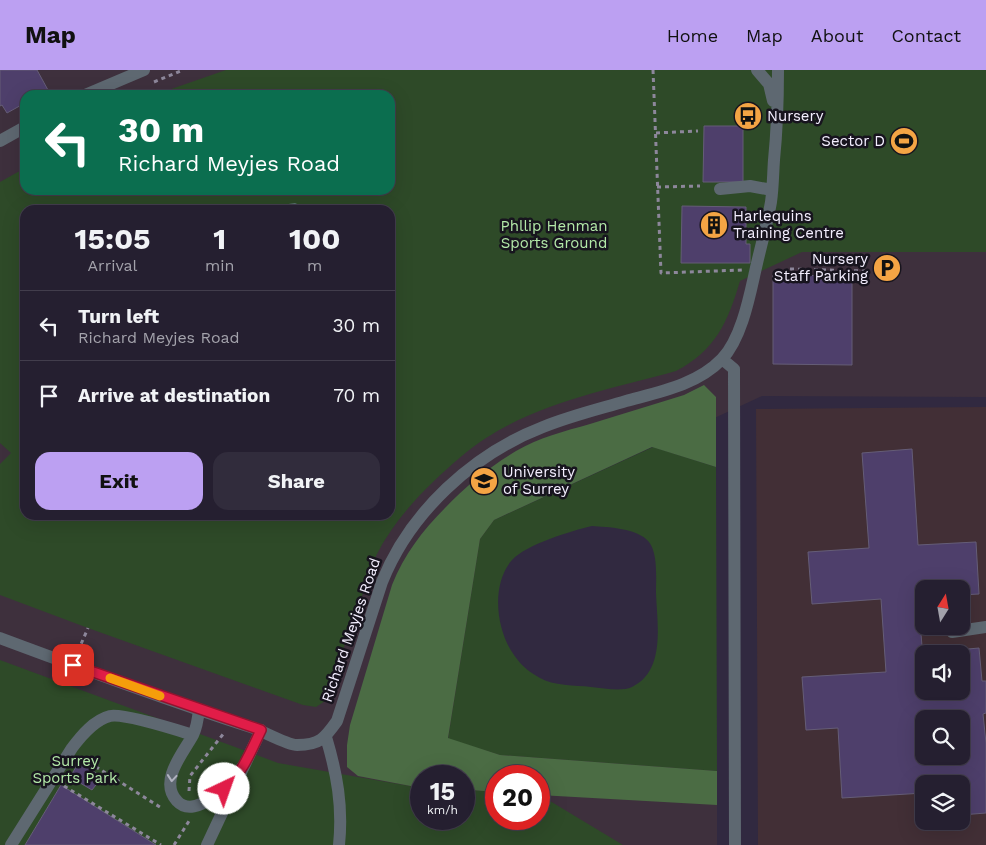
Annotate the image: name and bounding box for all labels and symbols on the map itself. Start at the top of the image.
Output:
bus stop icon: Nursery [733,101,763,131]
place label: Nursery [767,107,824,125]
sports icon: Sector D [889,126,919,156]
place label: Sector D [821,132,885,150]
place label: Harlequins Training Centre [733,207,844,242]
building icon: Harlequins Training Centre [699,210,729,240]
park label: Phllip Henman Sports Ground [500,217,608,252]
place label: Nursery Staff Parking [774,250,868,285]
parking icon: Nursery Staff Parking [872,253,902,283]
place label: University of Surrey [503,463,575,498]
school or university icon: University of Surrey [469,466,499,496]
street label: Richard Meyjes Road [318,555,384,705]
north arrow [915,580,970,635]
pin [52,644,94,686]
park label: Surrey Sports Park [32,752,118,787]
position arrow [197,762,249,814]
speed limit sign: 20 [485,765,550,830]
one-way arrow [167,774,178,782]

